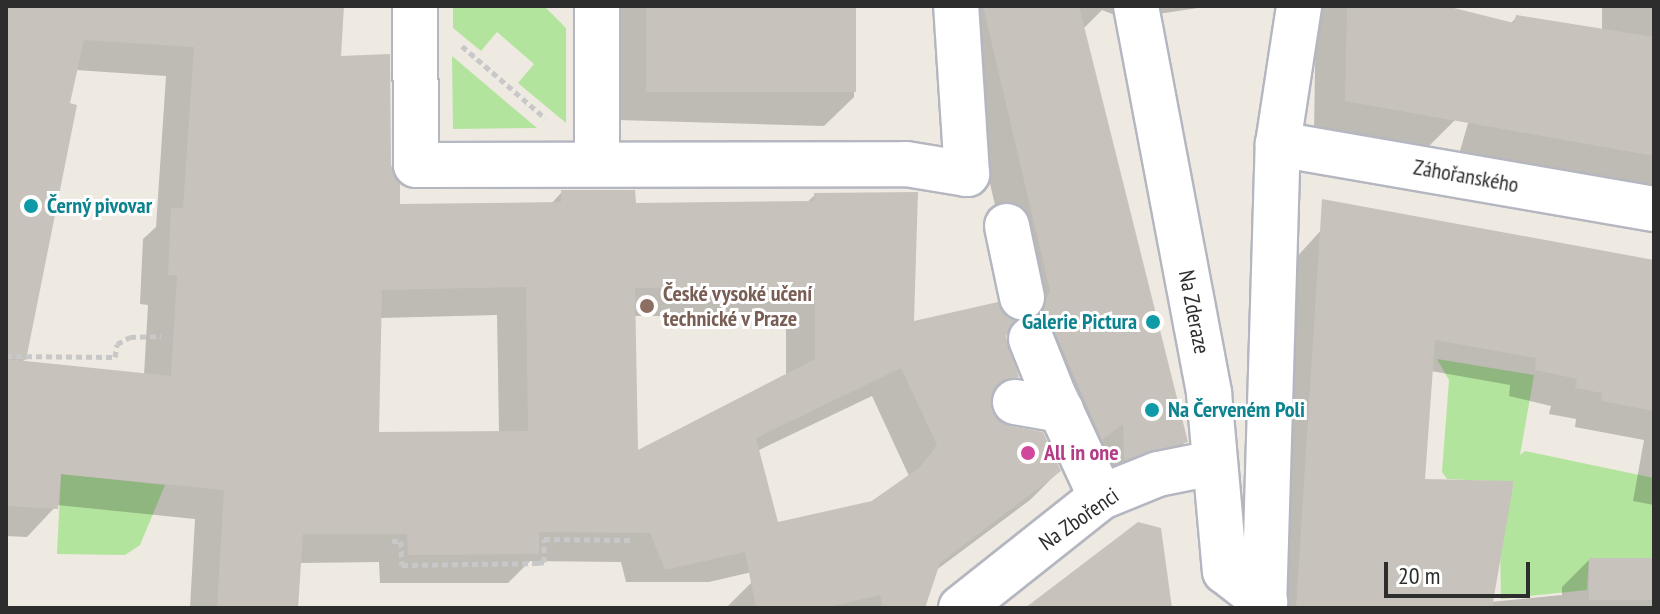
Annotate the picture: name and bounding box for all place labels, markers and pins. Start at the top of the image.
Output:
place label: Černý pivovar [47,193,153,219]
marker: Černý pivovar [22,197,40,215]
place label: České vysoké učení technické v Praze [663,280,813,332]
marker: České vysoké učení technické v Praze [638,297,656,315]
place label: Galerie Pictura [1022,309,1137,335]
marker: Galerie Pictura [1144,313,1162,331]
place label: Na Červeném Poli [1168,397,1305,423]
marker: Na Červeném Poli [1143,401,1161,419]
place label: All in one [1044,440,1119,466]
marker: All in one [1019,444,1037,462]

